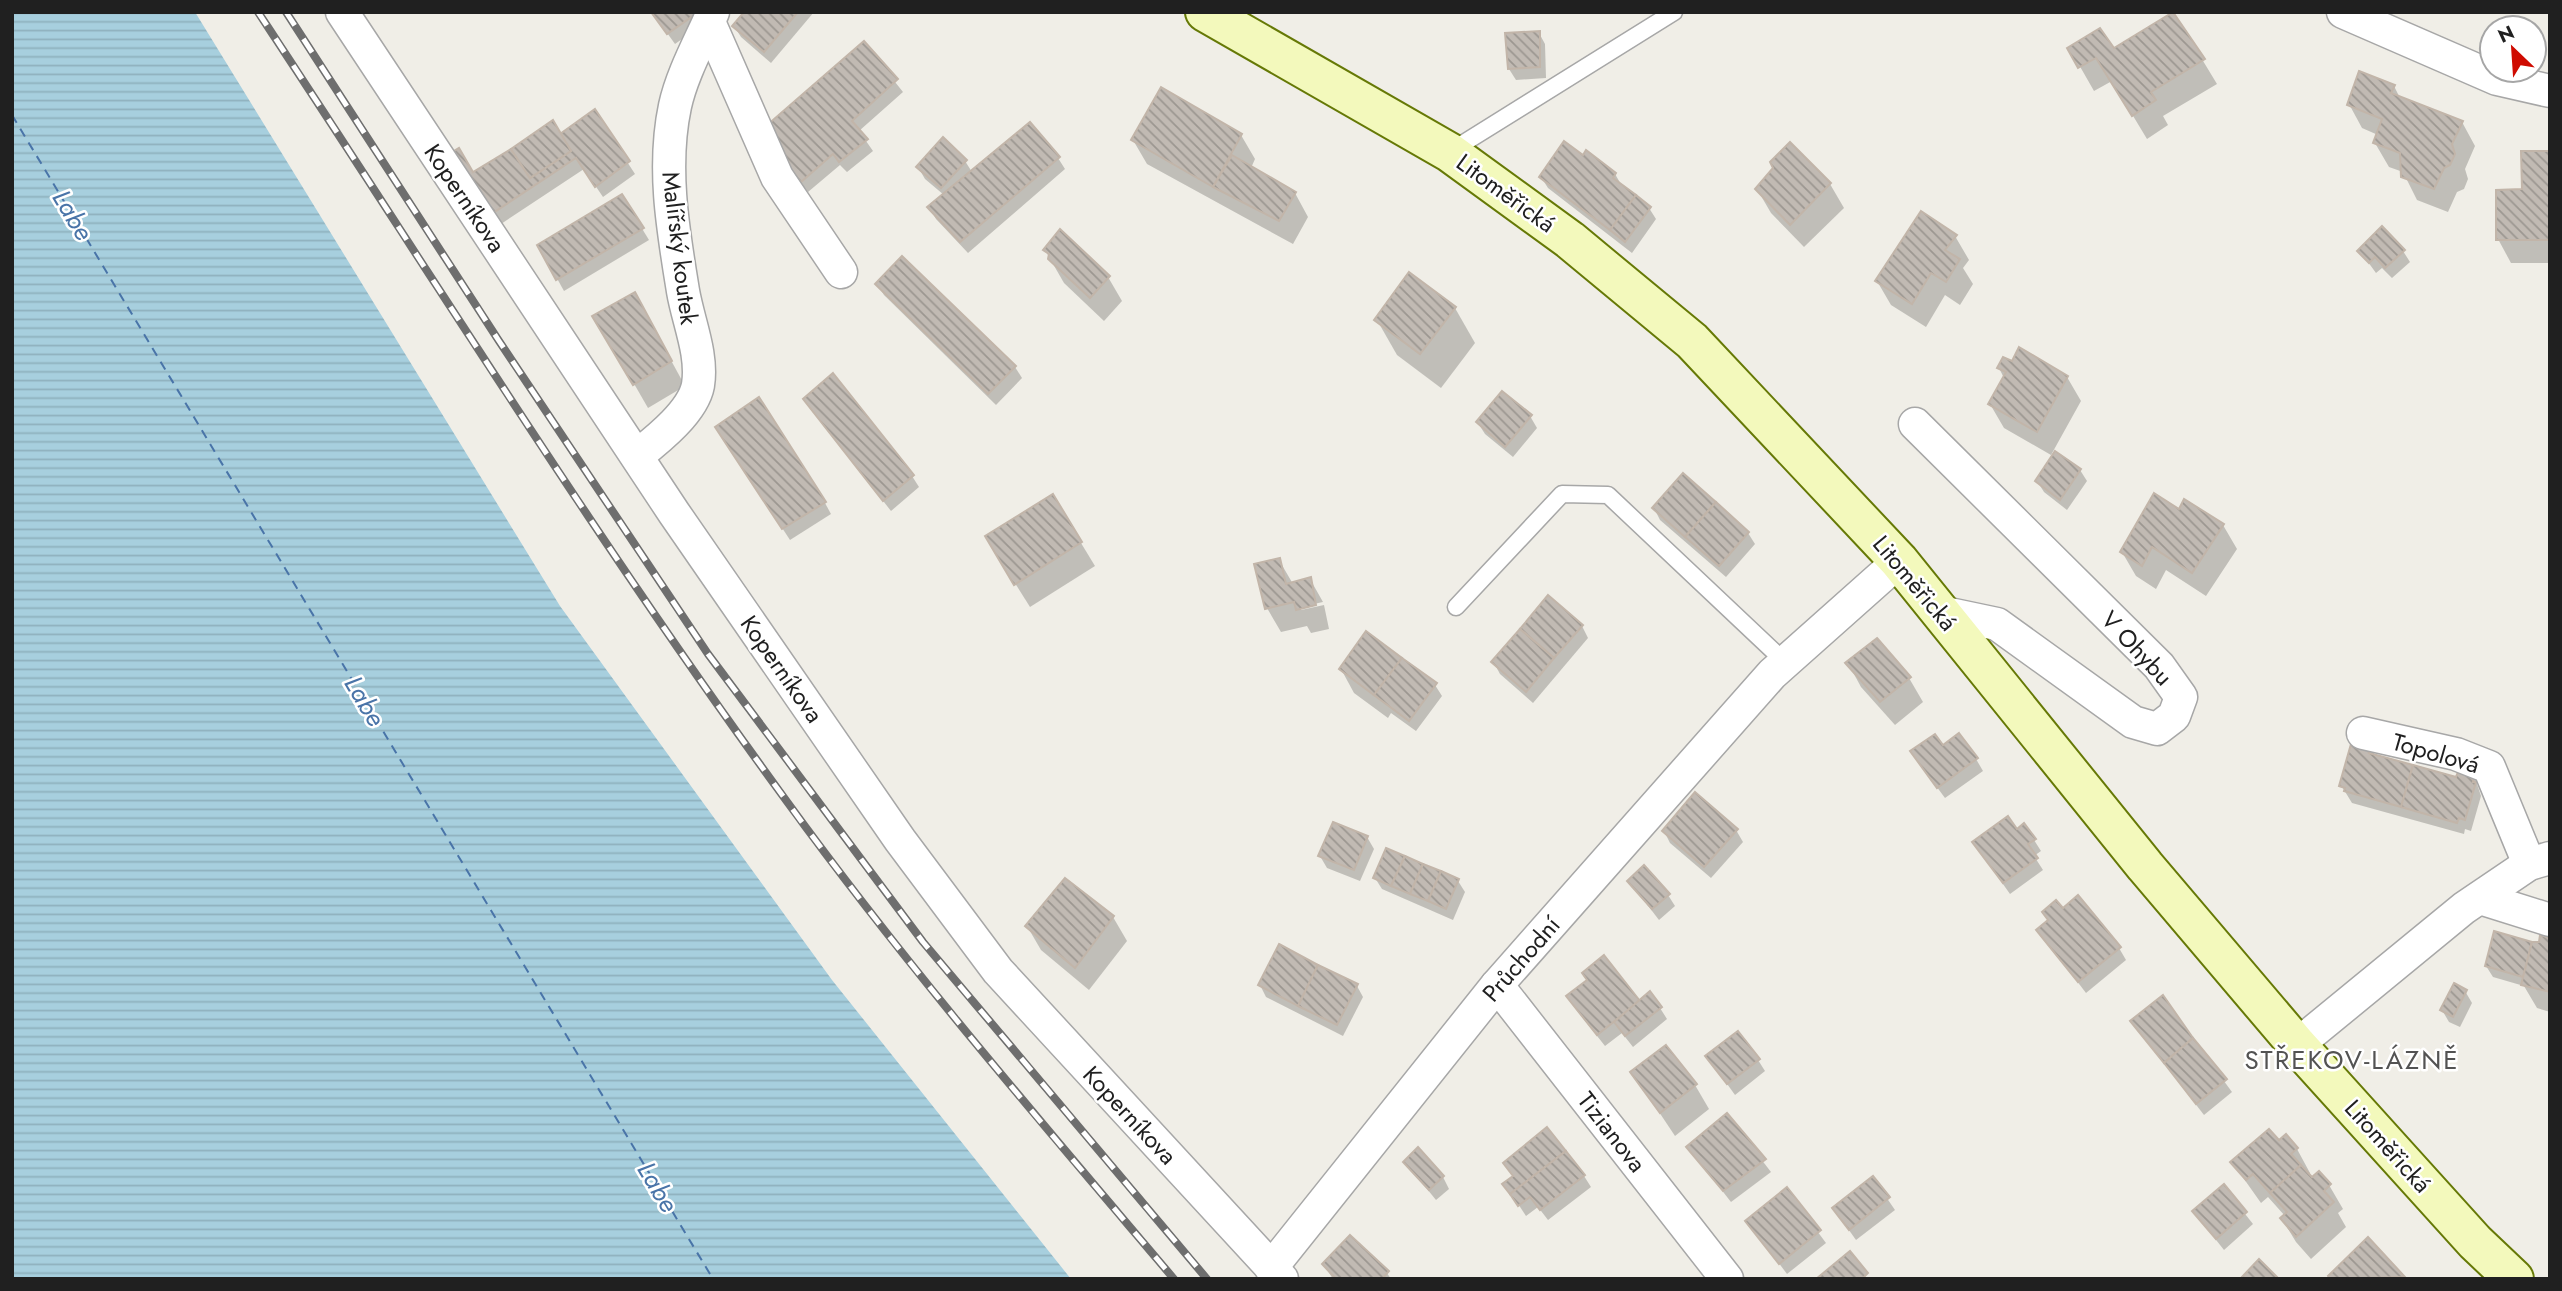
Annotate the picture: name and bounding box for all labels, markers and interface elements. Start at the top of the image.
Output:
north arrow [2478,14,2548,84]
text: N [2493,19,2519,49]
street label: Koperníkova [416,137,514,259]
street label: Litoměřická [1449,145,1563,241]
street label: Malířský koutek [653,169,707,327]
water label: Labe [43,182,103,248]
street label: Litoměřická [1865,528,1965,638]
street label: V Ohybu [2093,603,2181,693]
street label: Koperníkova [732,608,832,730]
water label: Labe [335,668,395,734]
street label: Topolová [2388,724,2484,782]
street label: Průchodní [1474,908,1569,1009]
district label: STŘEKOV-LÁZNĚ [2244,1041,2460,1079]
street label: Koperníkova [1075,1058,1185,1172]
street label: Tizianova [1569,1084,1655,1180]
street label: Litoměřická [2336,1092,2440,1200]
water label: Labe [628,1154,688,1220]

